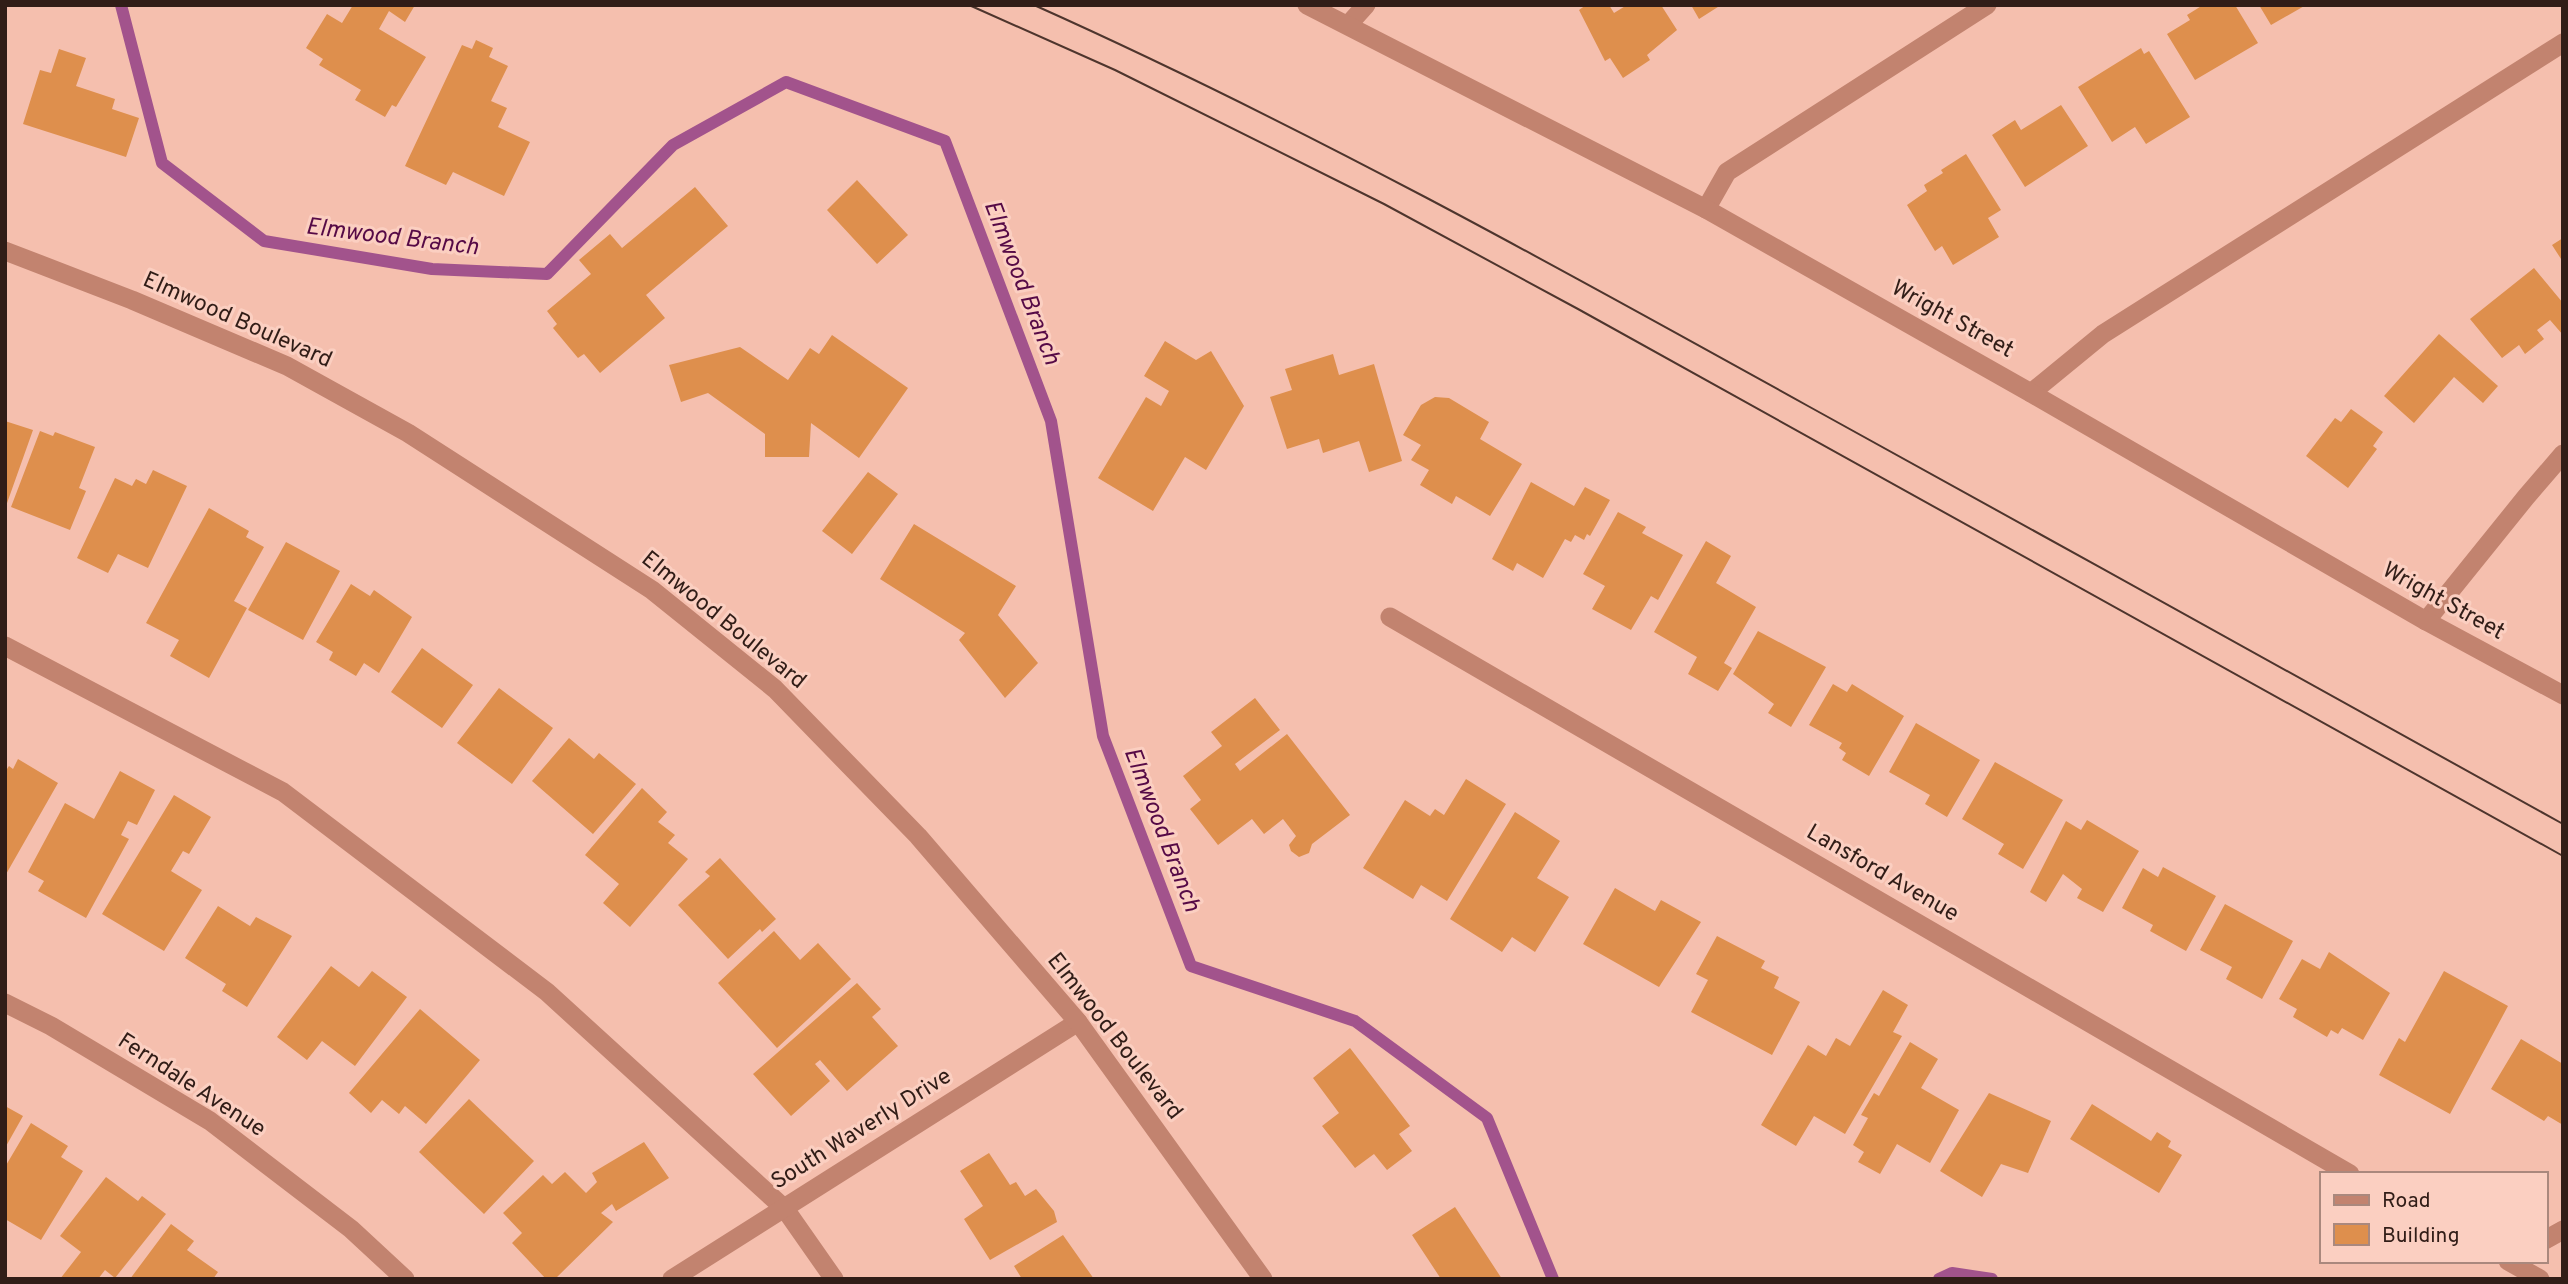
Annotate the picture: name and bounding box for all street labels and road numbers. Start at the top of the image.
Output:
street label: Elmwood Boulevard [138,266,336,376]
street label: Wright Street [1886,274,2018,366]
street label: Elmwood Boulevard [635,546,811,696]
street label: Wright Street [2377,556,2509,648]
street label: Lansford Avenue [1801,819,1963,929]
street label: Elmwood Boulevard [1040,948,1188,1126]
street label: Ferndale Avenue [112,1027,270,1145]
street label: South Waverly Drive [766,1063,958,1197]

